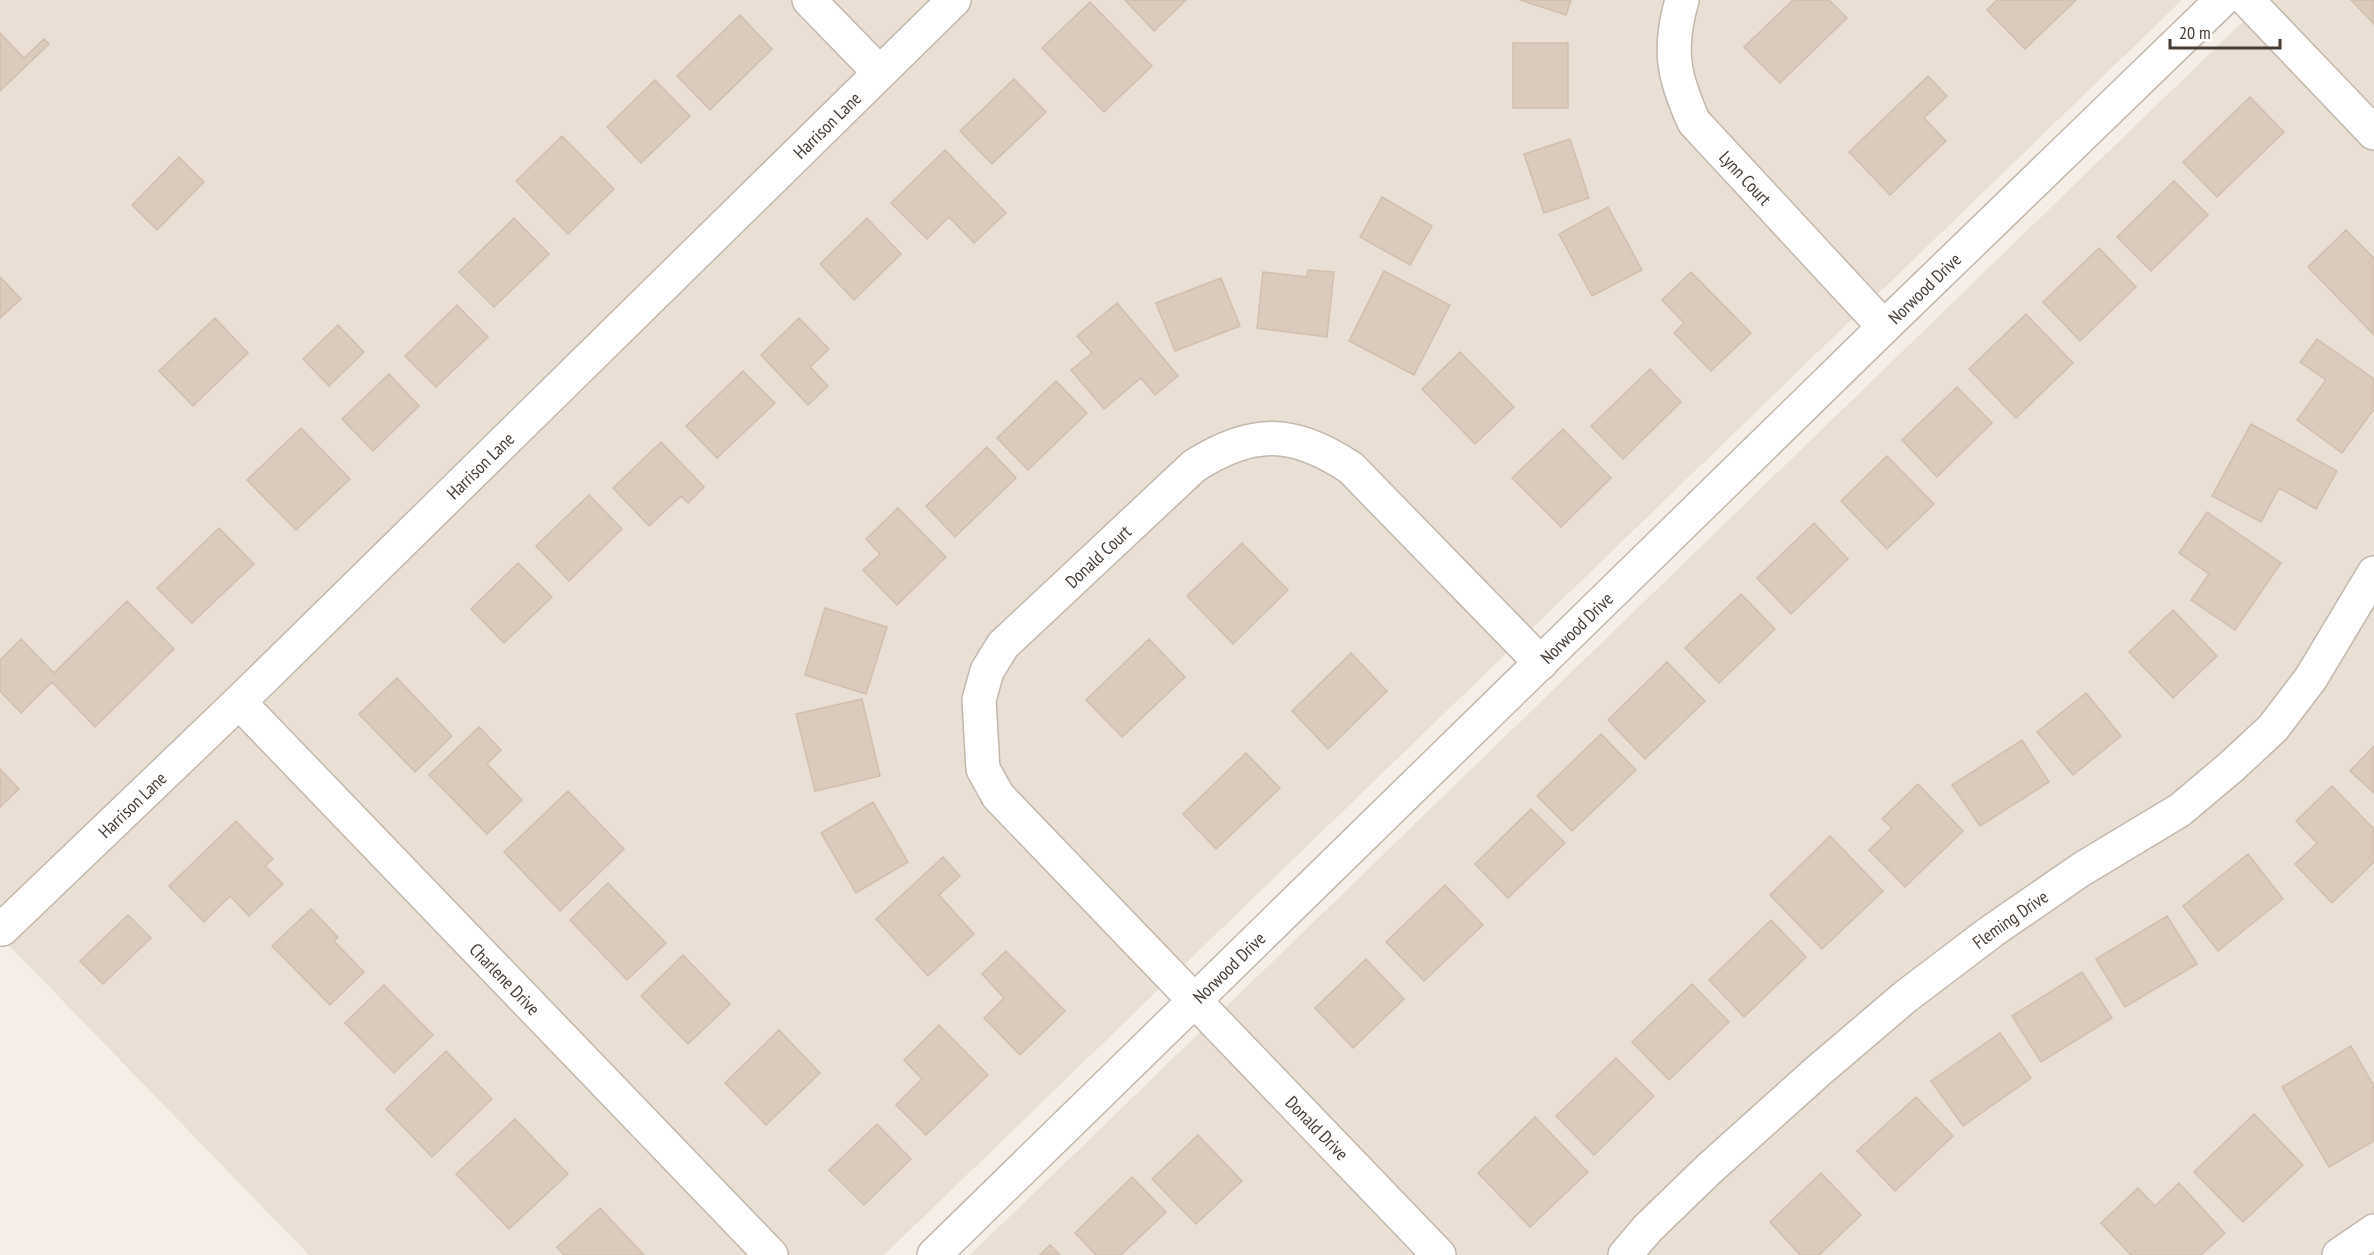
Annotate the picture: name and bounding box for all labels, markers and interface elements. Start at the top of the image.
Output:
scale bar [2170,12,2280,50]
text: 20 m [2179,21,2211,44]
street label: Harrison Lane [788,86,866,163]
street label: Lynn Court [1715,146,1777,210]
street label: Norwood Drive [1883,248,1966,329]
street label: Harrison Lane [441,427,519,504]
street label: Donald Court [1060,520,1136,593]
street label: Norwood Drive [1535,587,1618,668]
street label: Harrison Lane [93,766,171,843]
street label: Fleming Drive [1968,885,2052,953]
street label: Norwood Drive [1187,926,1270,1008]
street label: Charlene Drive [465,938,545,1020]
street label: Donald Drive [1281,1091,1353,1165]

